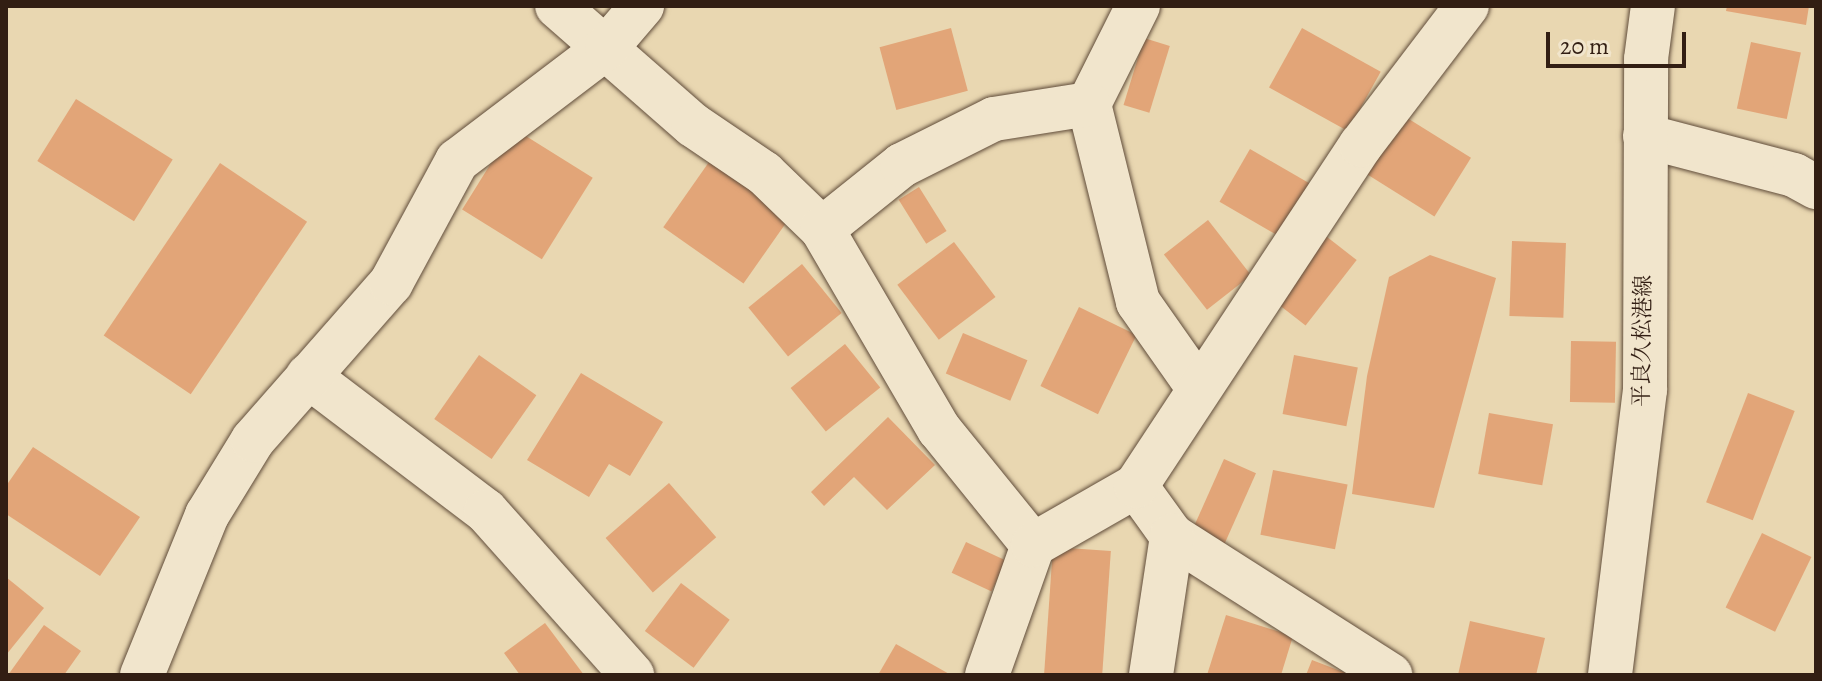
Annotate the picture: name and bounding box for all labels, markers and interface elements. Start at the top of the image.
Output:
scale bar [1550,16,1690,66]
text: 20 m [1560,30,1609,62]
street label: 平良久松港線 [1629,275,1657,407]

